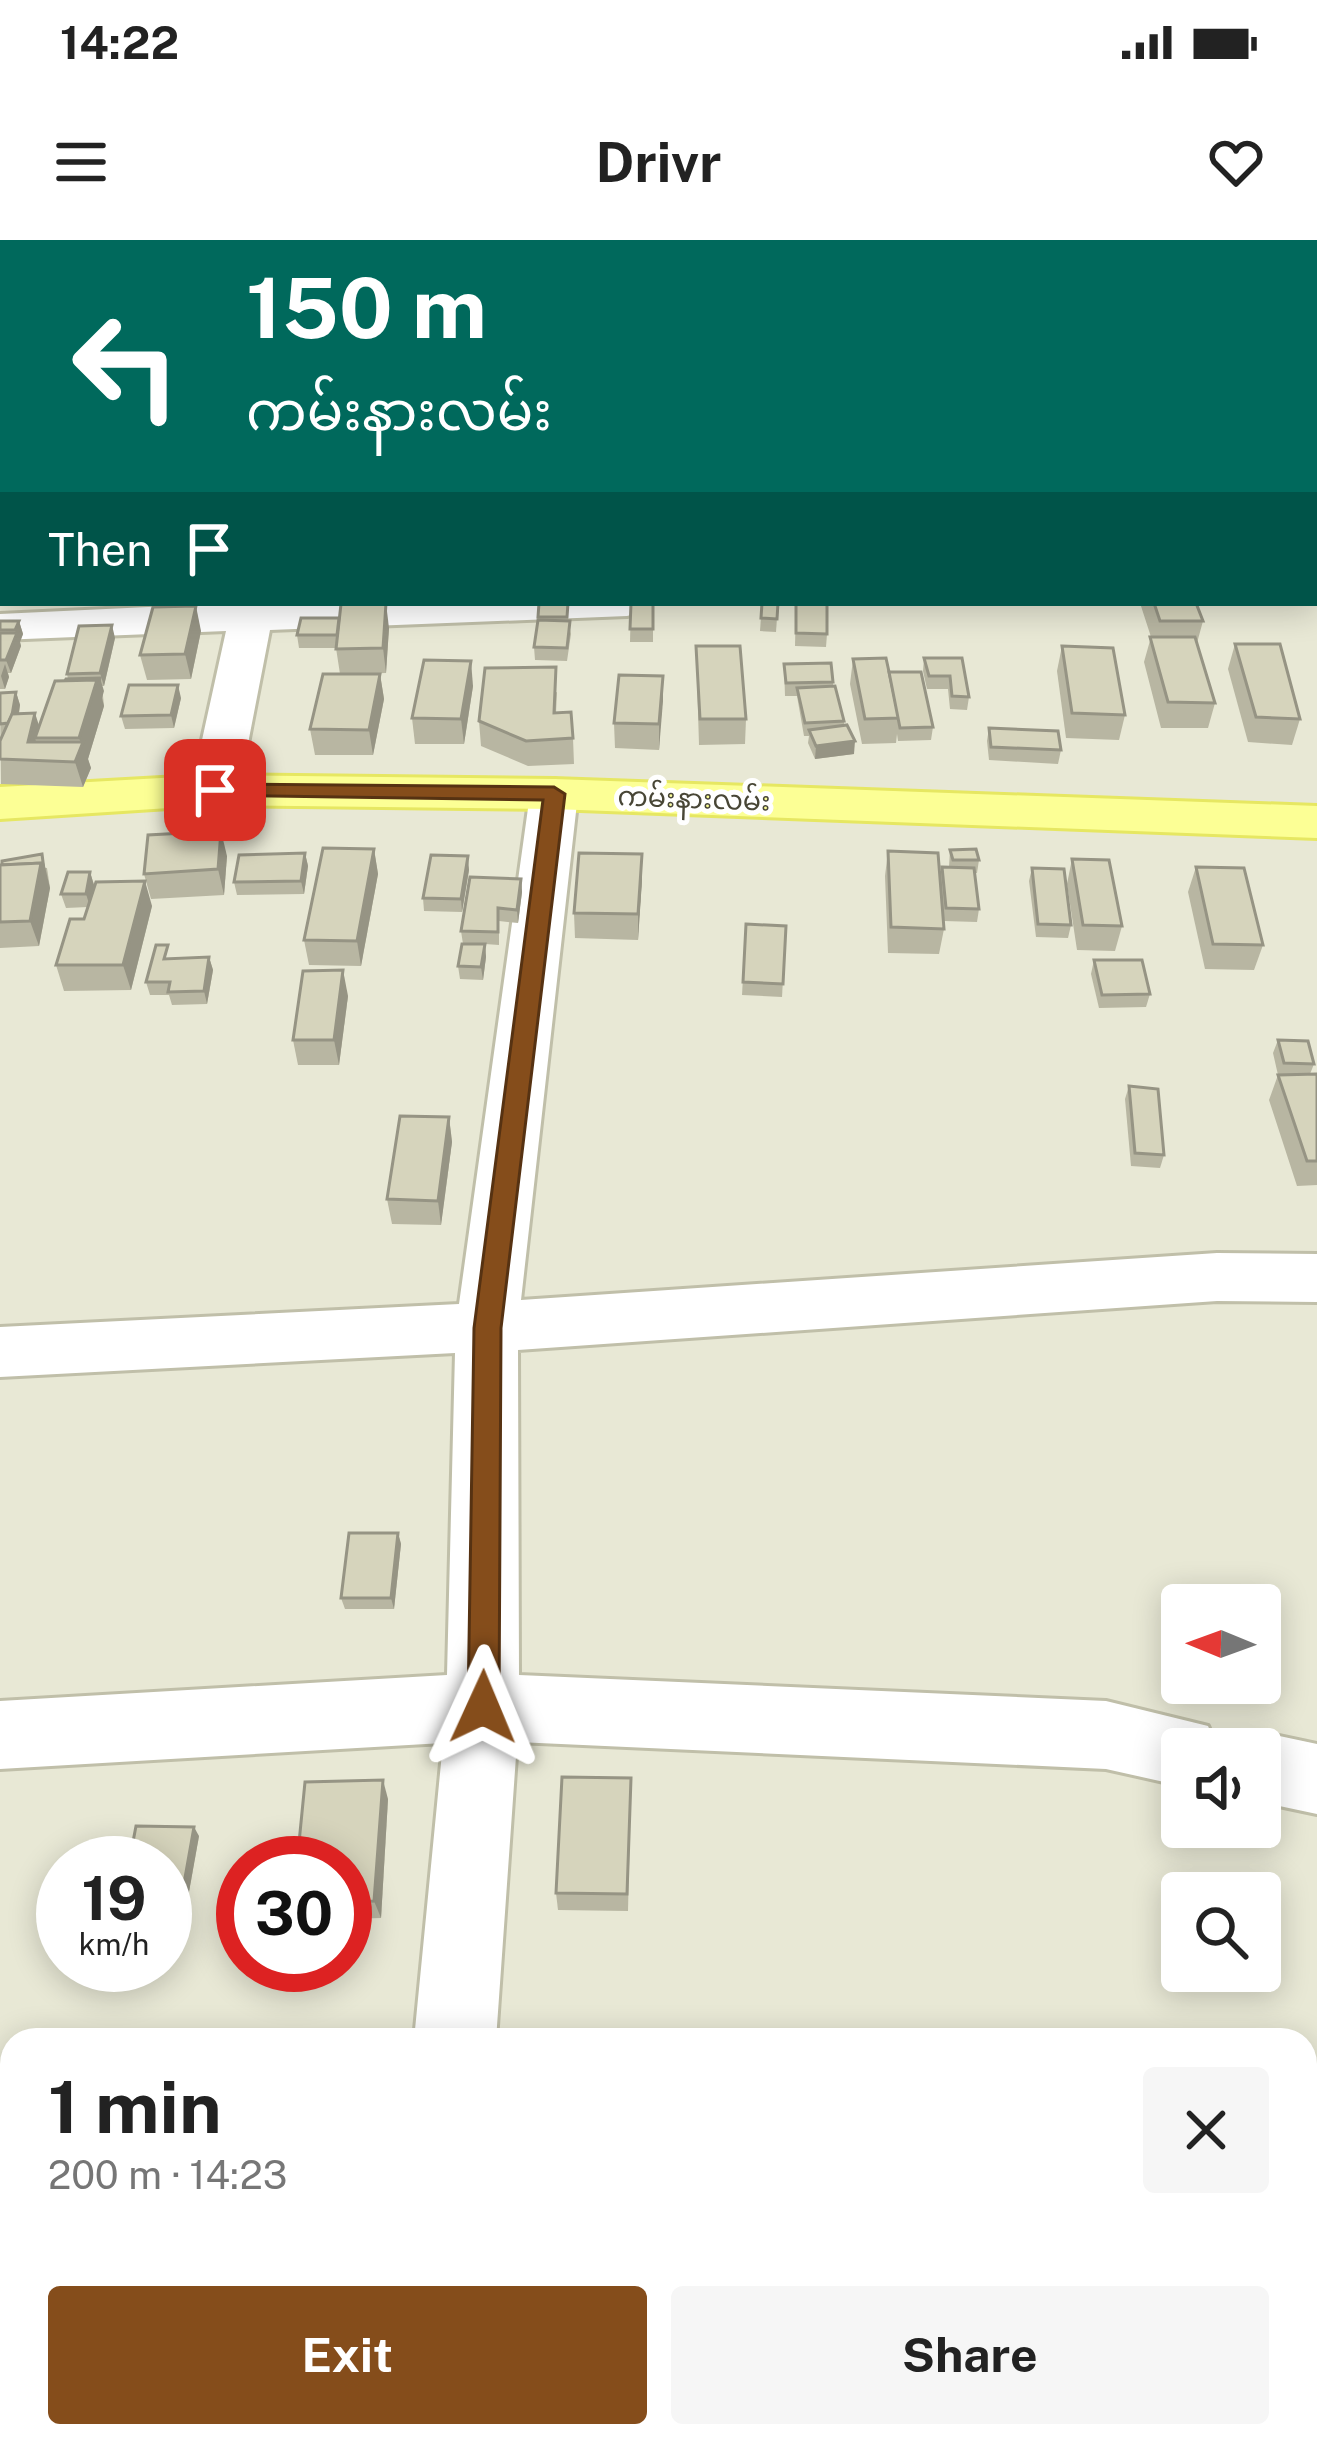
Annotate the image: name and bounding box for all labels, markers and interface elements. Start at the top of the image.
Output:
text: 14:22 [60,16,179,69]
icon: menu [48,129,114,195]
icon: heart [1203,129,1269,195]
text: Drivr [596,131,721,194]
text: 150 m [246,258,487,357]
icon: left [48,288,204,444]
text: ကမ်းနားလမ်း [246,379,552,442]
icon: arrive [176,516,242,582]
text: Then [48,523,152,576]
pin [164,739,266,841]
icon: arrive [182,757,248,823]
street label: ကမ်းနားလမ်း [617,777,771,824]
north arrow [1161,1584,1281,1704]
map controls [1161,1584,1281,1992]
position arrow [420,1644,546,1770]
button: sound [1161,1728,1281,1848]
speed limit sign: 30 [216,1836,372,1992]
text: 19 [81,1863,147,1934]
button: search [1161,1872,1281,1992]
text: km/h [79,1926,149,1962]
text: 1 min [48,2065,222,2149]
button: close [1143,2067,1269,2193]
text: 200 m · 14:23 [48,2152,287,2198]
button: Exit [48,2286,647,2424]
button: Share [671,2286,1269,2424]

